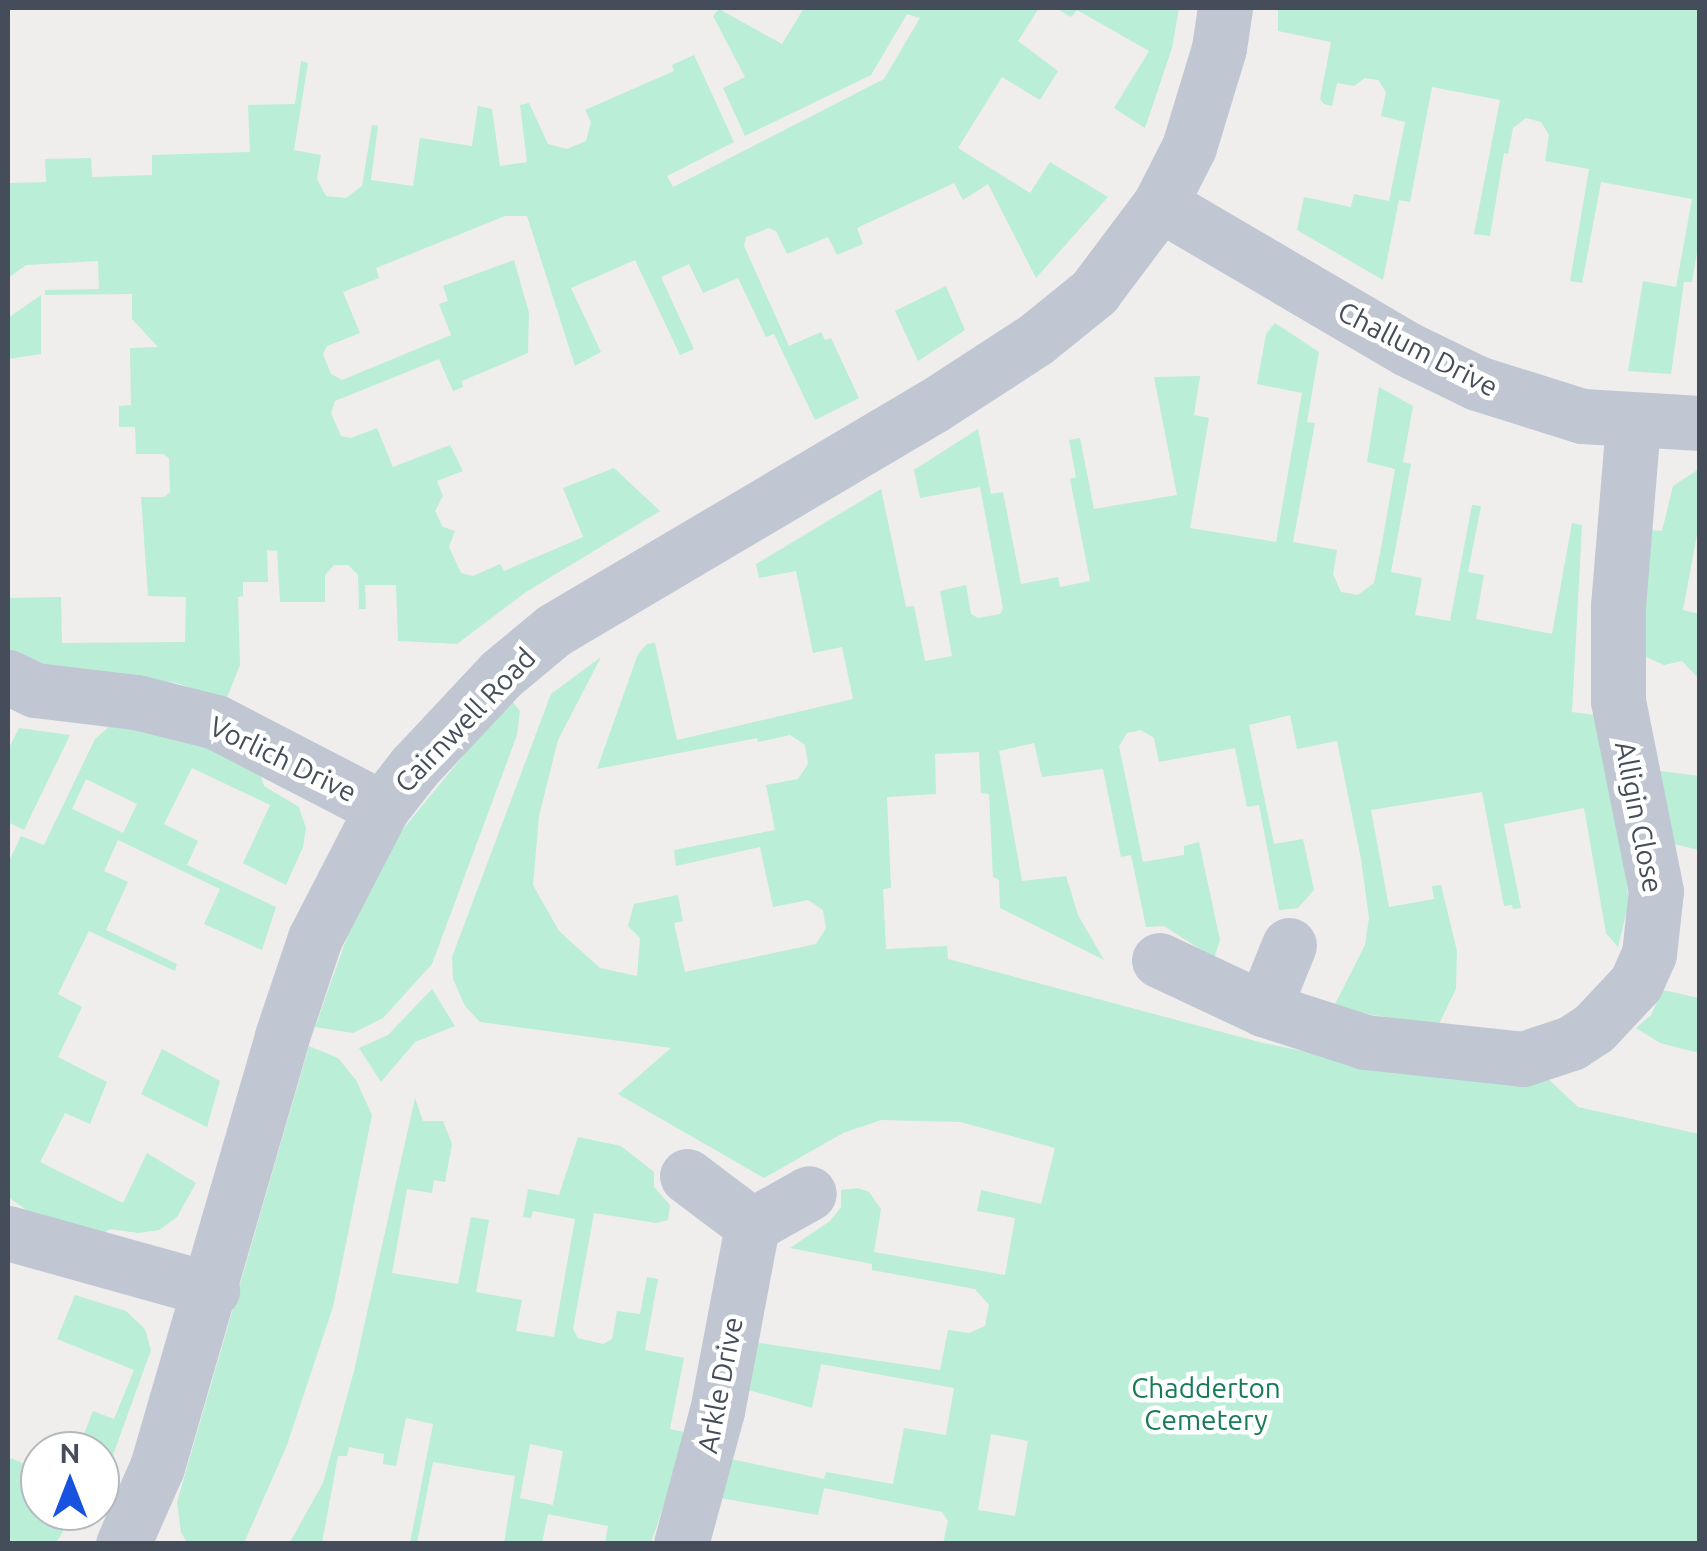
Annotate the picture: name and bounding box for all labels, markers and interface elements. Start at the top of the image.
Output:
street label: Challum Drive [1332,294,1504,404]
street label: Cairnwell Road [388,641,542,799]
street label: Vorlich Drive [204,709,362,809]
street label: Alligin Close [1608,738,1670,896]
street label: Arkle Drive [690,1314,750,1456]
park label: Chadderton Cemetery [1131,1371,1281,1437]
north arrow [20,1431,120,1531]
text: N [60,1437,80,1468]

